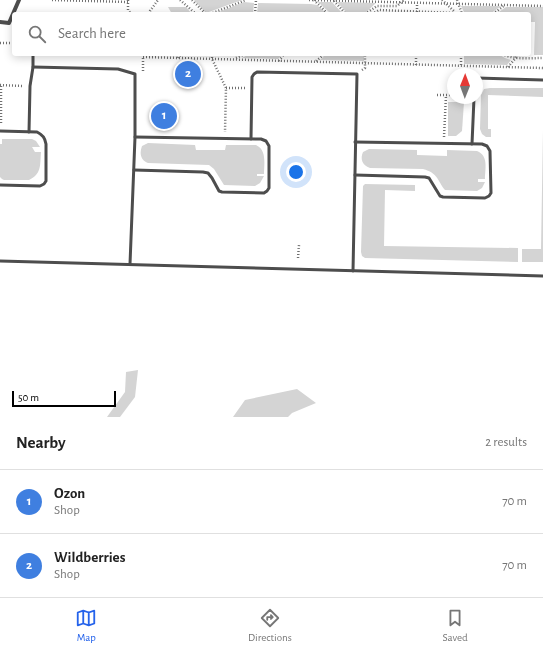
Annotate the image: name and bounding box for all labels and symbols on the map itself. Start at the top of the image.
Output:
pin: 2 [175,59,201,89]
north arrow [447,68,483,104]
pin: 1 [151,101,177,131]
your location [286,162,306,182]
scale bar [12,389,116,408]

